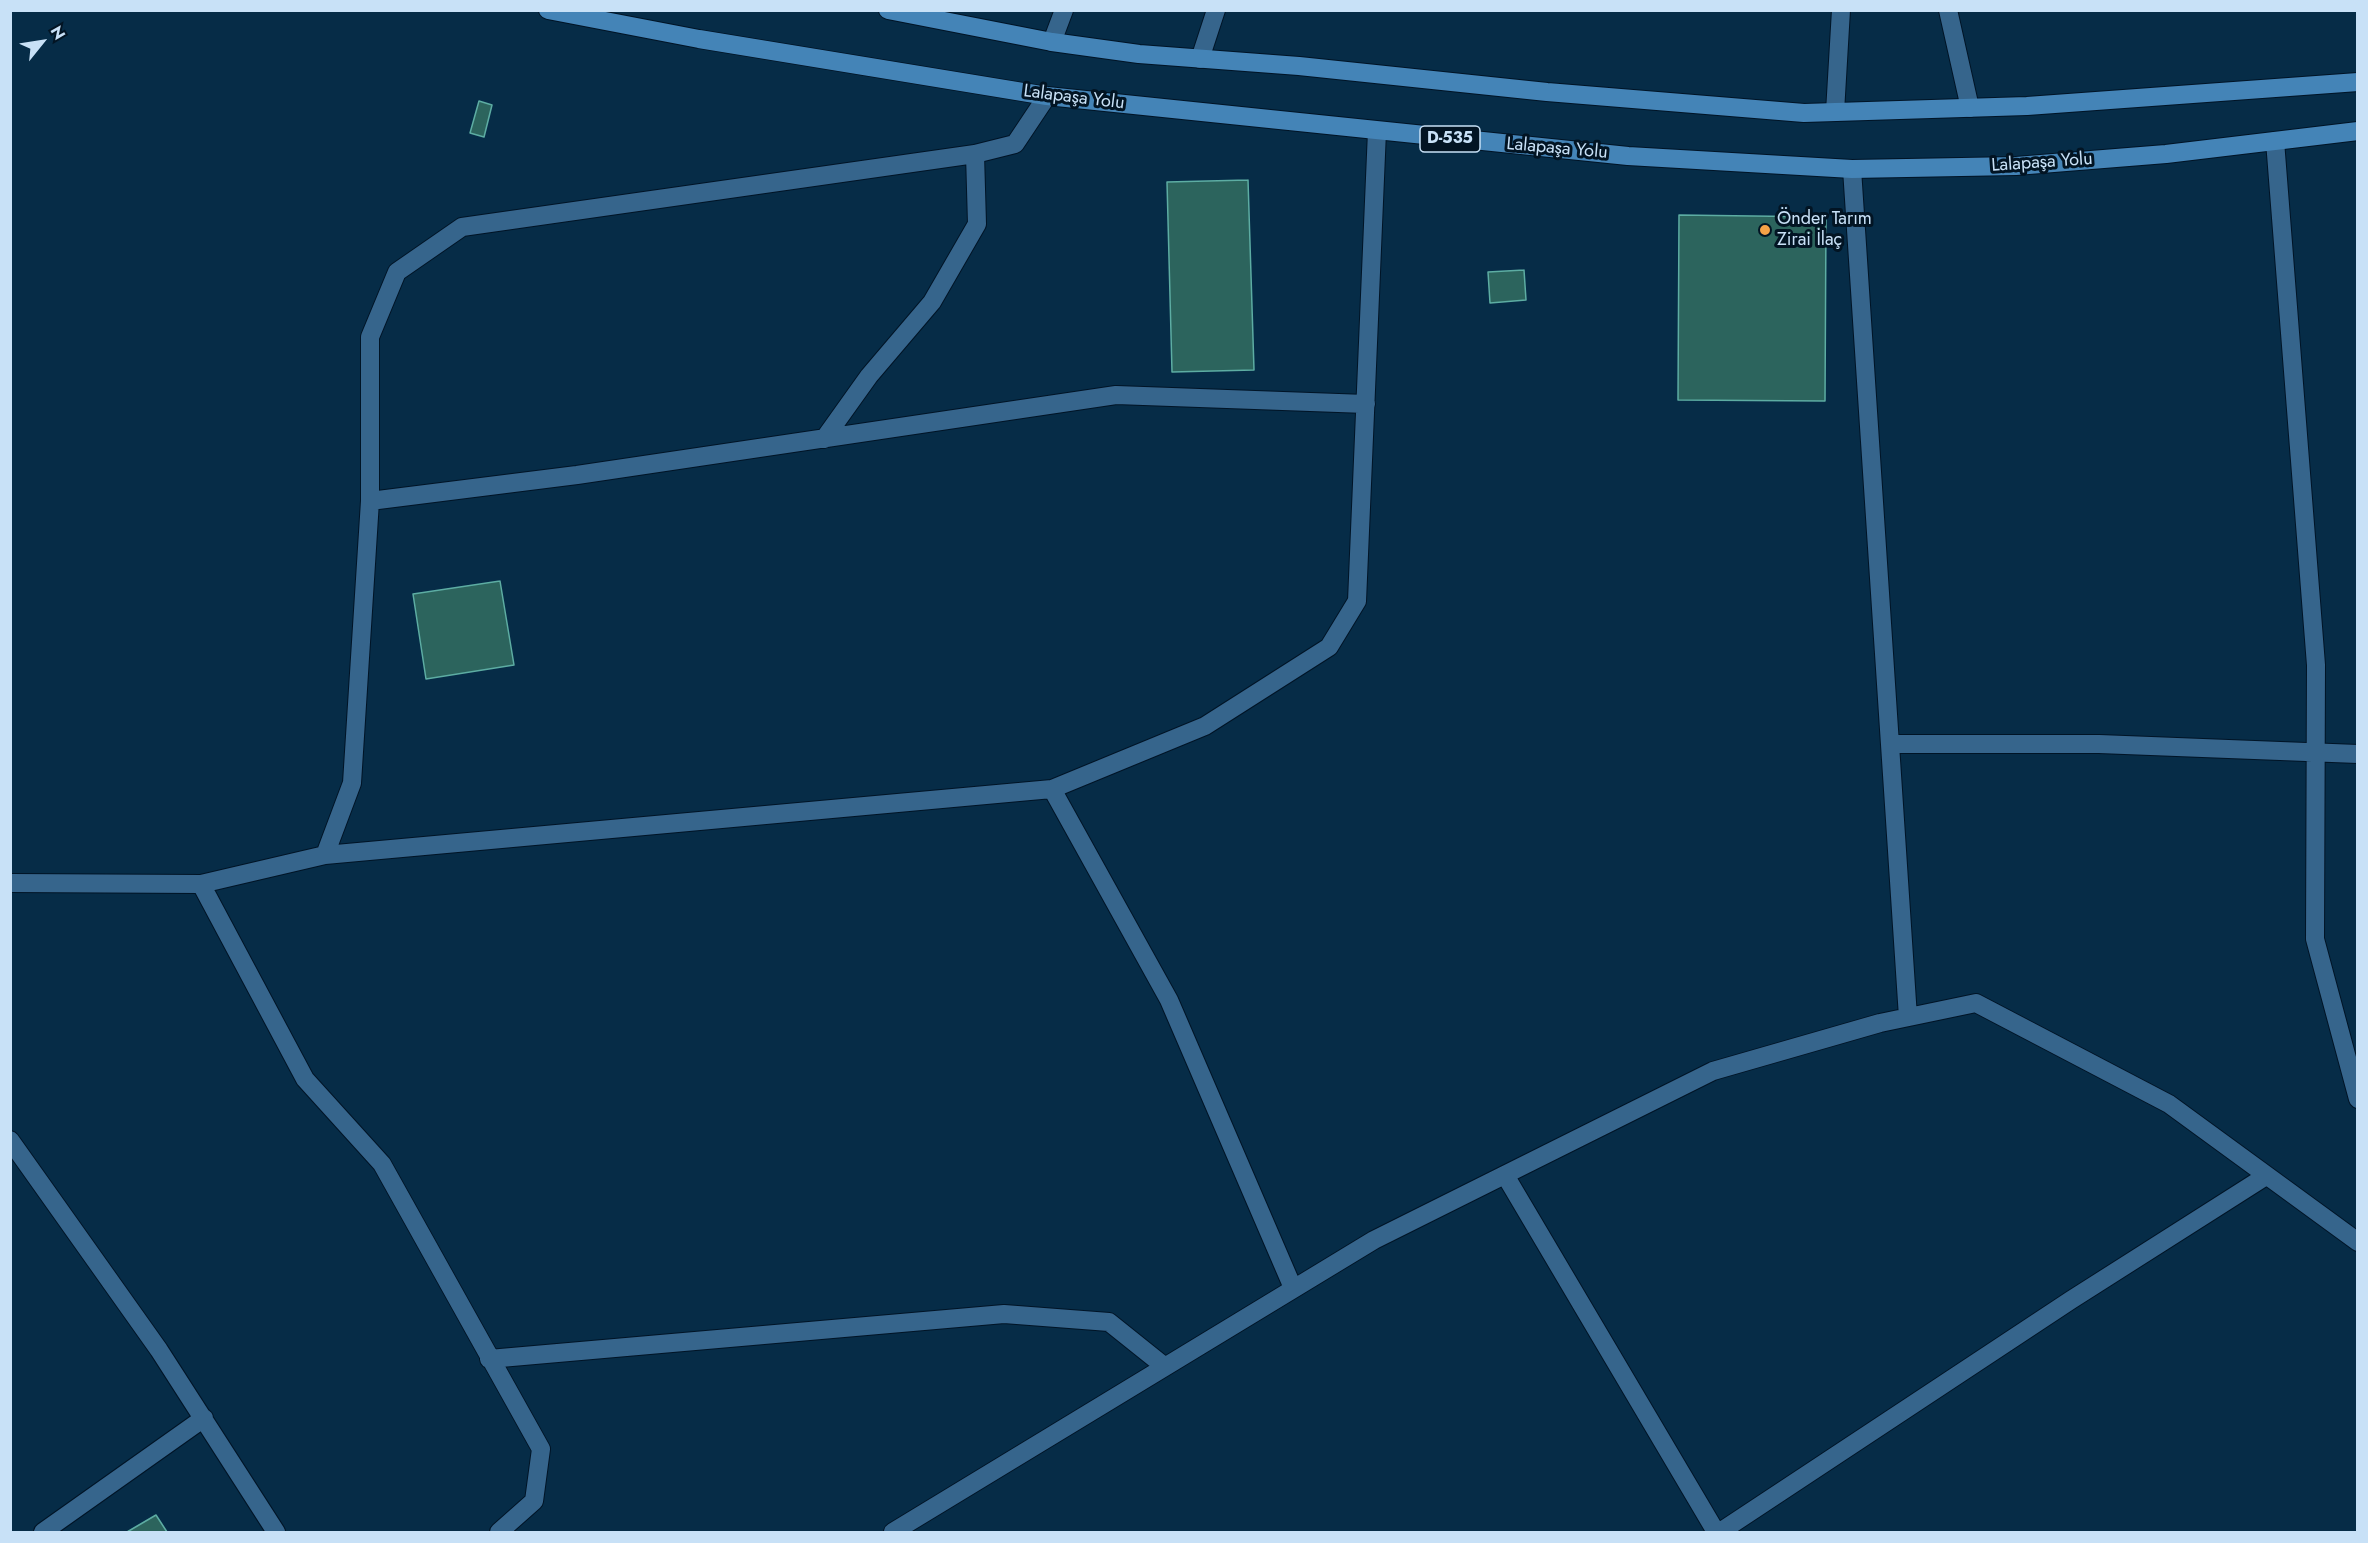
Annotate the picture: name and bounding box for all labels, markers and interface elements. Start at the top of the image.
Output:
north arrow [12,12,72,72]
text: N [45,21,71,44]
street label: Lalapaşa Yolu [1022,81,1126,115]
road number: D-535 [1420,126,1480,152]
street label: Lalapaşa Yolu [1506,134,1608,164]
street label: Lalapaşa Yolu [1991,149,2093,177]
place label: Önder Tarım Zirai İlaç [1777,209,1872,252]
marker: Önder Tarım Zirai İlaç [1758,223,1772,237]

